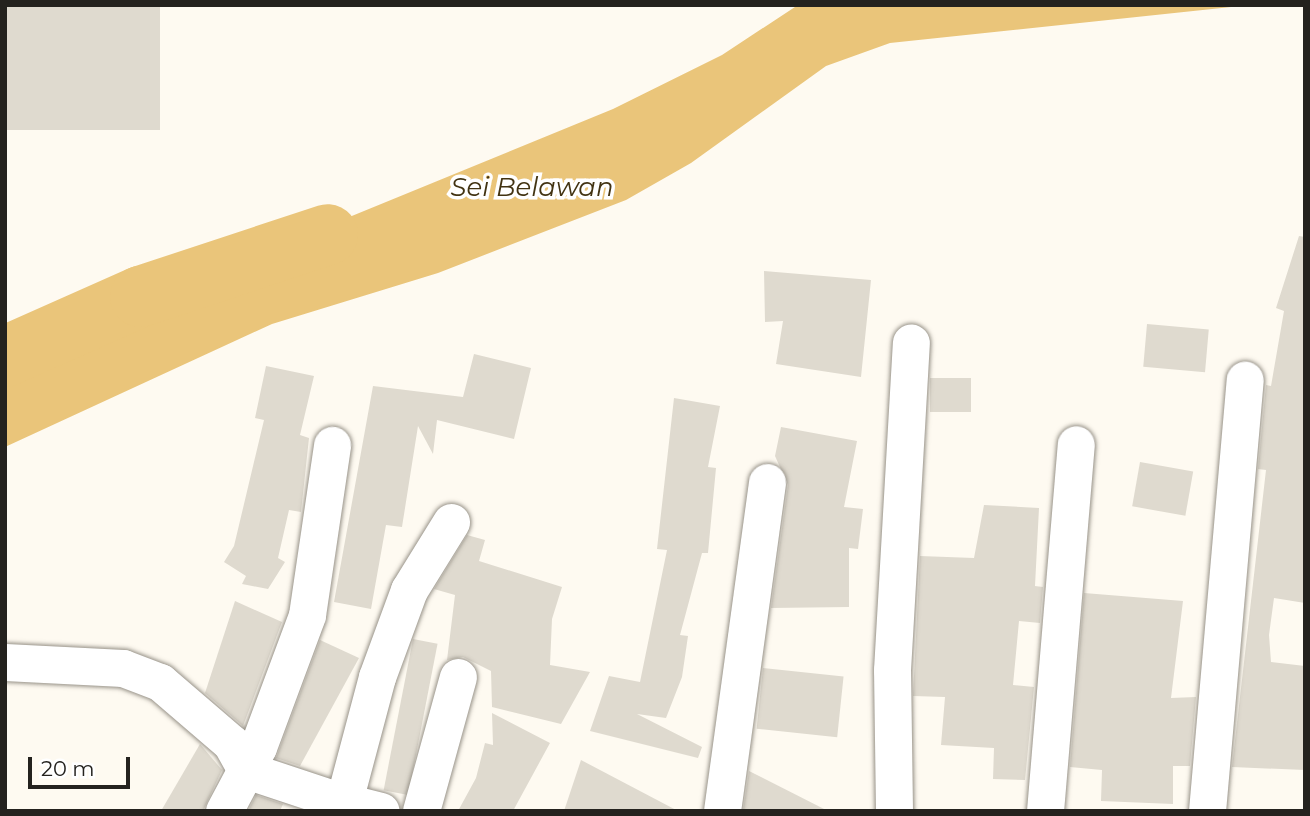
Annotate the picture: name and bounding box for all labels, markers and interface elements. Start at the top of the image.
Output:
water label: Sei Belawan [450,172,614,204]
scale bar [32,742,133,786]
text: 20 m [41,756,95,781]

